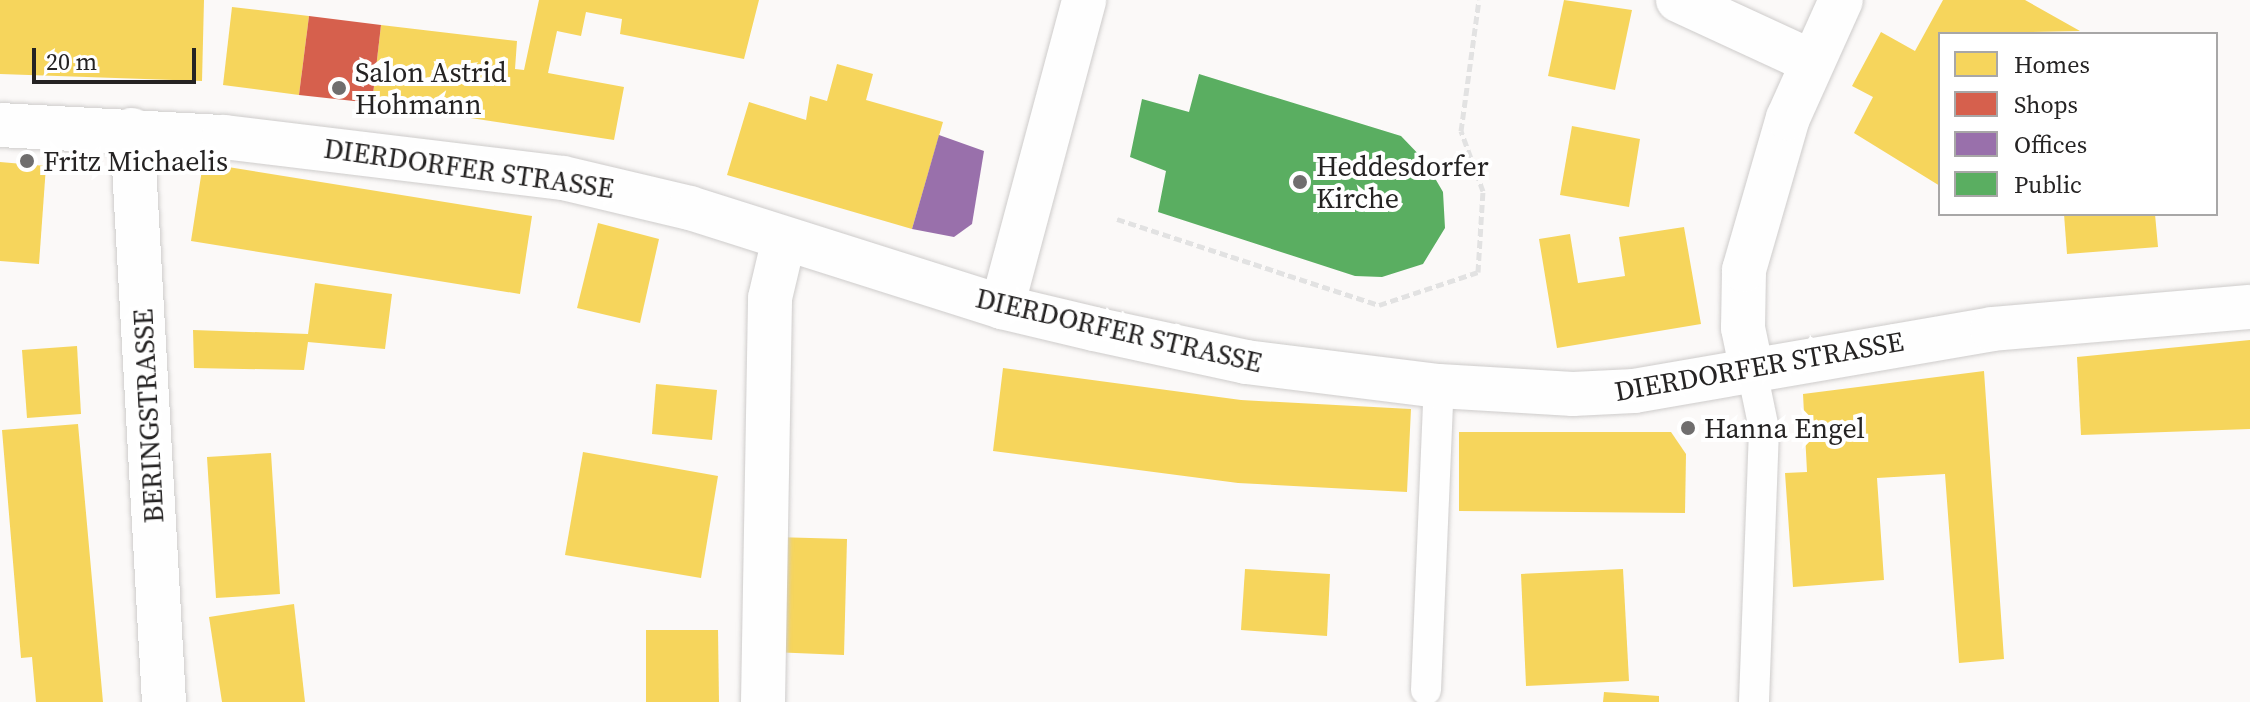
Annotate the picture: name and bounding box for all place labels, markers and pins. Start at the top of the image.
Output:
place label: Salon Astrid Hohmann [355,55,507,121]
marker: Salon Astrid Hohmann [330,79,348,97]
place label: Fritz Michaelis [43,144,228,178]
place label: Heddesdorfer Kirche [1316,149,1489,215]
marker: Fritz Michaelis [18,152,36,170]
marker: Heddesdorfer Kirche [1291,173,1309,191]
place label: Hanna Engel [1704,411,1865,445]
marker: Hanna Engel [1679,419,1697,437]

